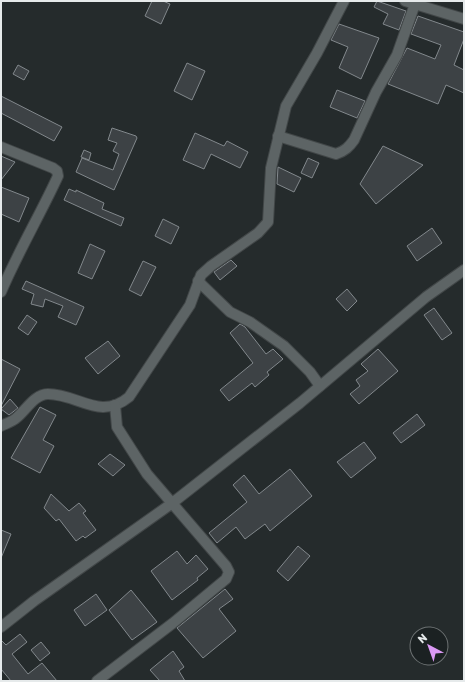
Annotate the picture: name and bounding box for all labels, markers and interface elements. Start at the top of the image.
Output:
north arrow [409,626,449,666]
text: N [416,631,430,646]

